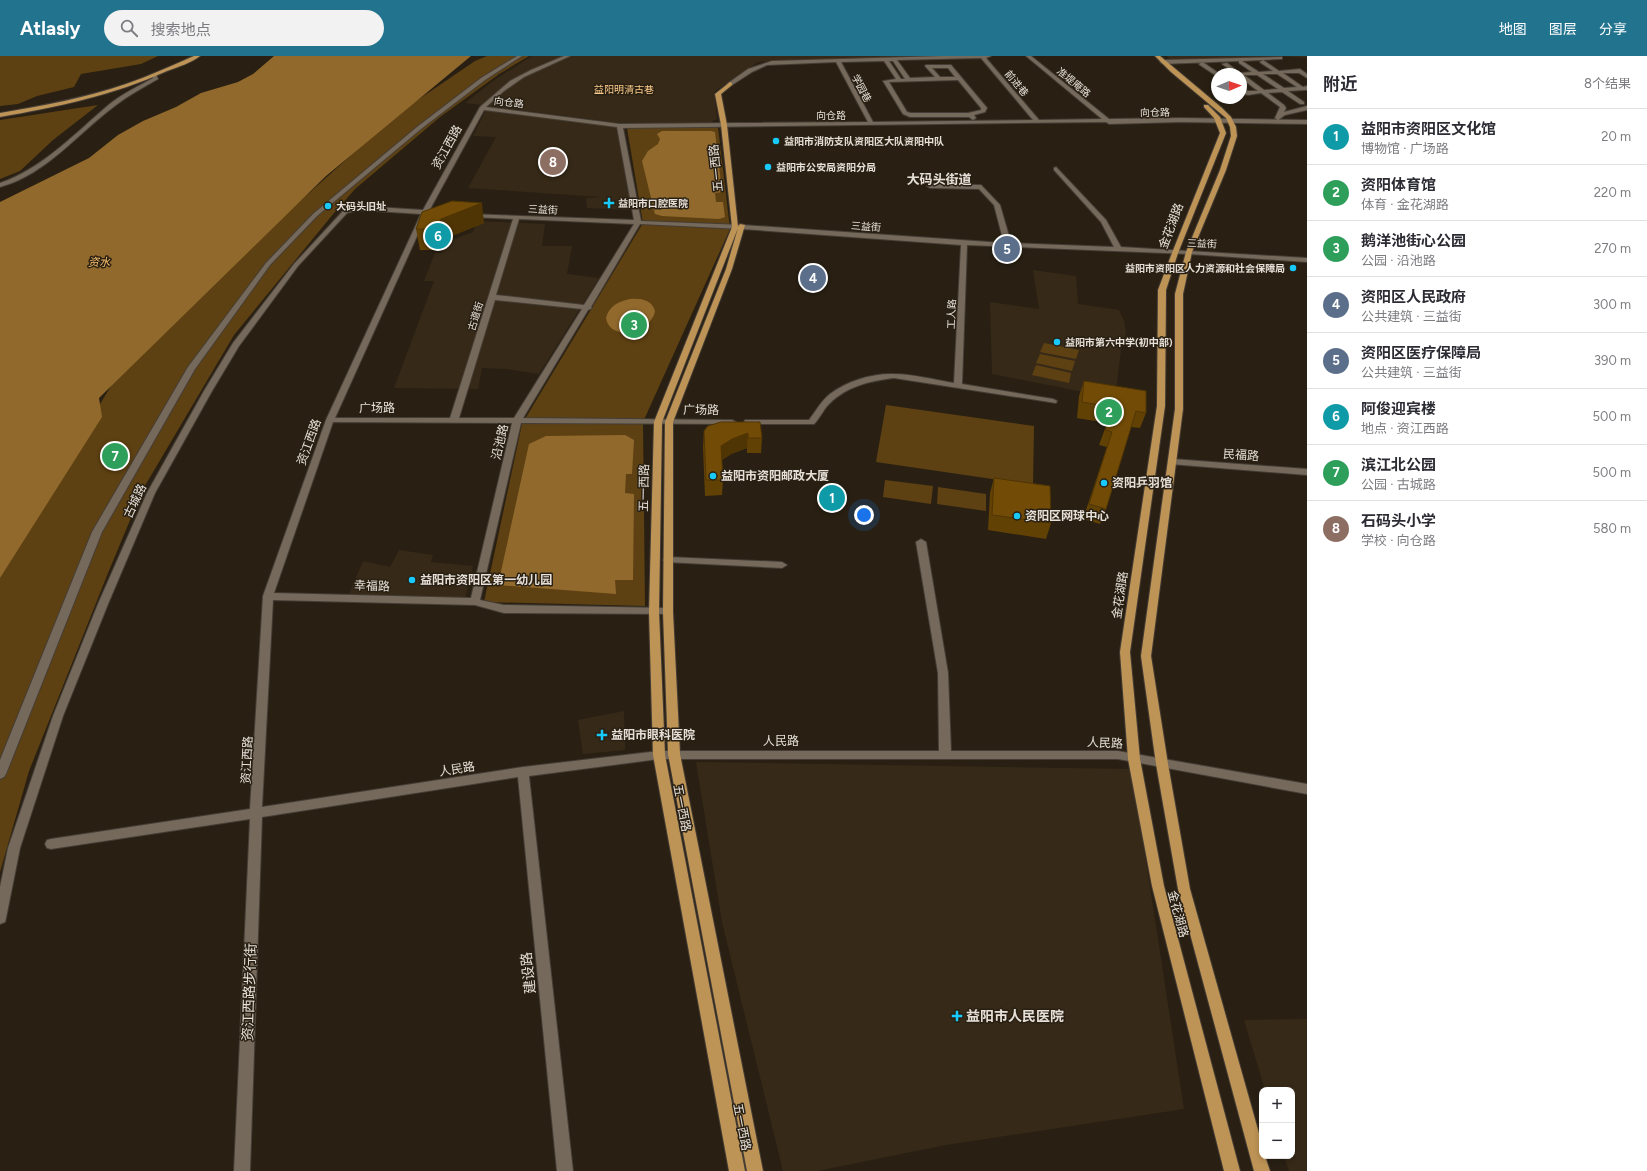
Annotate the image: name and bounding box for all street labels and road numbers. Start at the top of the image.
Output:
street label: 准堤庵路 [1054,65,1093,100]
street label: 前进巷 [1002,68,1031,99]
street label: 学园巷 [849,72,874,105]
street label: 向仓路 [493,94,525,111]
street label: 向仓路 [1140,106,1170,119]
street label: 向仓路 [816,109,846,122]
street label: 资江西路 [429,123,465,171]
street label: 五一西路 [707,143,725,193]
street label: 金花湖路 [1156,201,1186,251]
street label: 三益街 [528,202,558,217]
street label: 三益街 [851,219,881,234]
street label: 三益街 [1187,236,1217,251]
street label: 工人路 [944,299,959,329]
street label: 古道街 [465,300,486,332]
street label: 广场路 [359,401,395,415]
street label: 广场路 [683,403,719,417]
street label: 资江西路 [294,417,324,467]
street label: 沿池路 [489,423,511,461]
street label: 民福路 [1223,447,1259,463]
street label: 五一西路 [637,464,651,512]
street label: 古城路 [121,482,149,520]
street label: 金花湖路 [1110,570,1130,620]
street label: 幸福路 [354,578,390,594]
street label: 人民路 [763,734,799,748]
street label: 人民路 [1087,735,1123,751]
street label: 资江西路 [239,736,255,784]
street label: 人民路 [438,759,476,779]
street label: 五一西路 [671,783,693,833]
street label: 金花湖路 [1165,889,1191,939]
street label: 资江西路步行街 [239,943,260,1041]
street label: 建设路 [518,951,539,995]
street label: 五一西路 [731,1102,753,1152]

